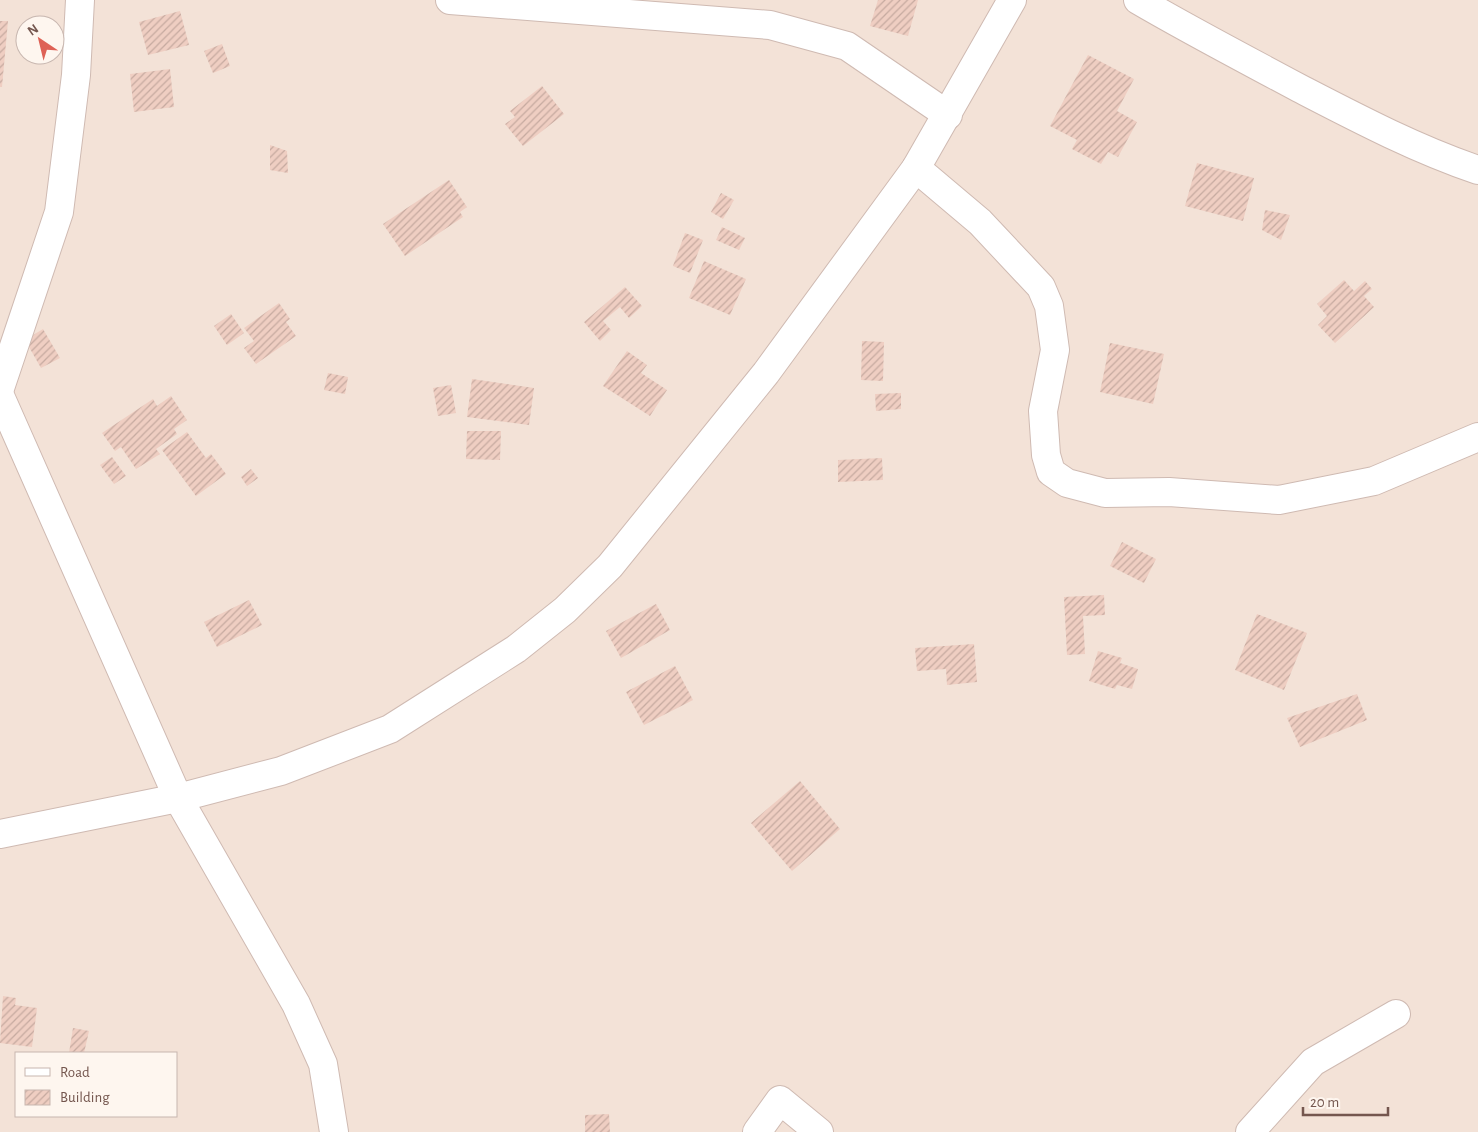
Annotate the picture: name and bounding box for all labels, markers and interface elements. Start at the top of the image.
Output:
north arrow [15,15,65,65]
text: N [25,22,41,39]
legend [15,1052,178,1117]
text: Road [60,1065,90,1080]
scale bar [1303,1084,1388,1116]
text: Building [60,1090,110,1105]
text: 20 m [1310,1095,1339,1110]

